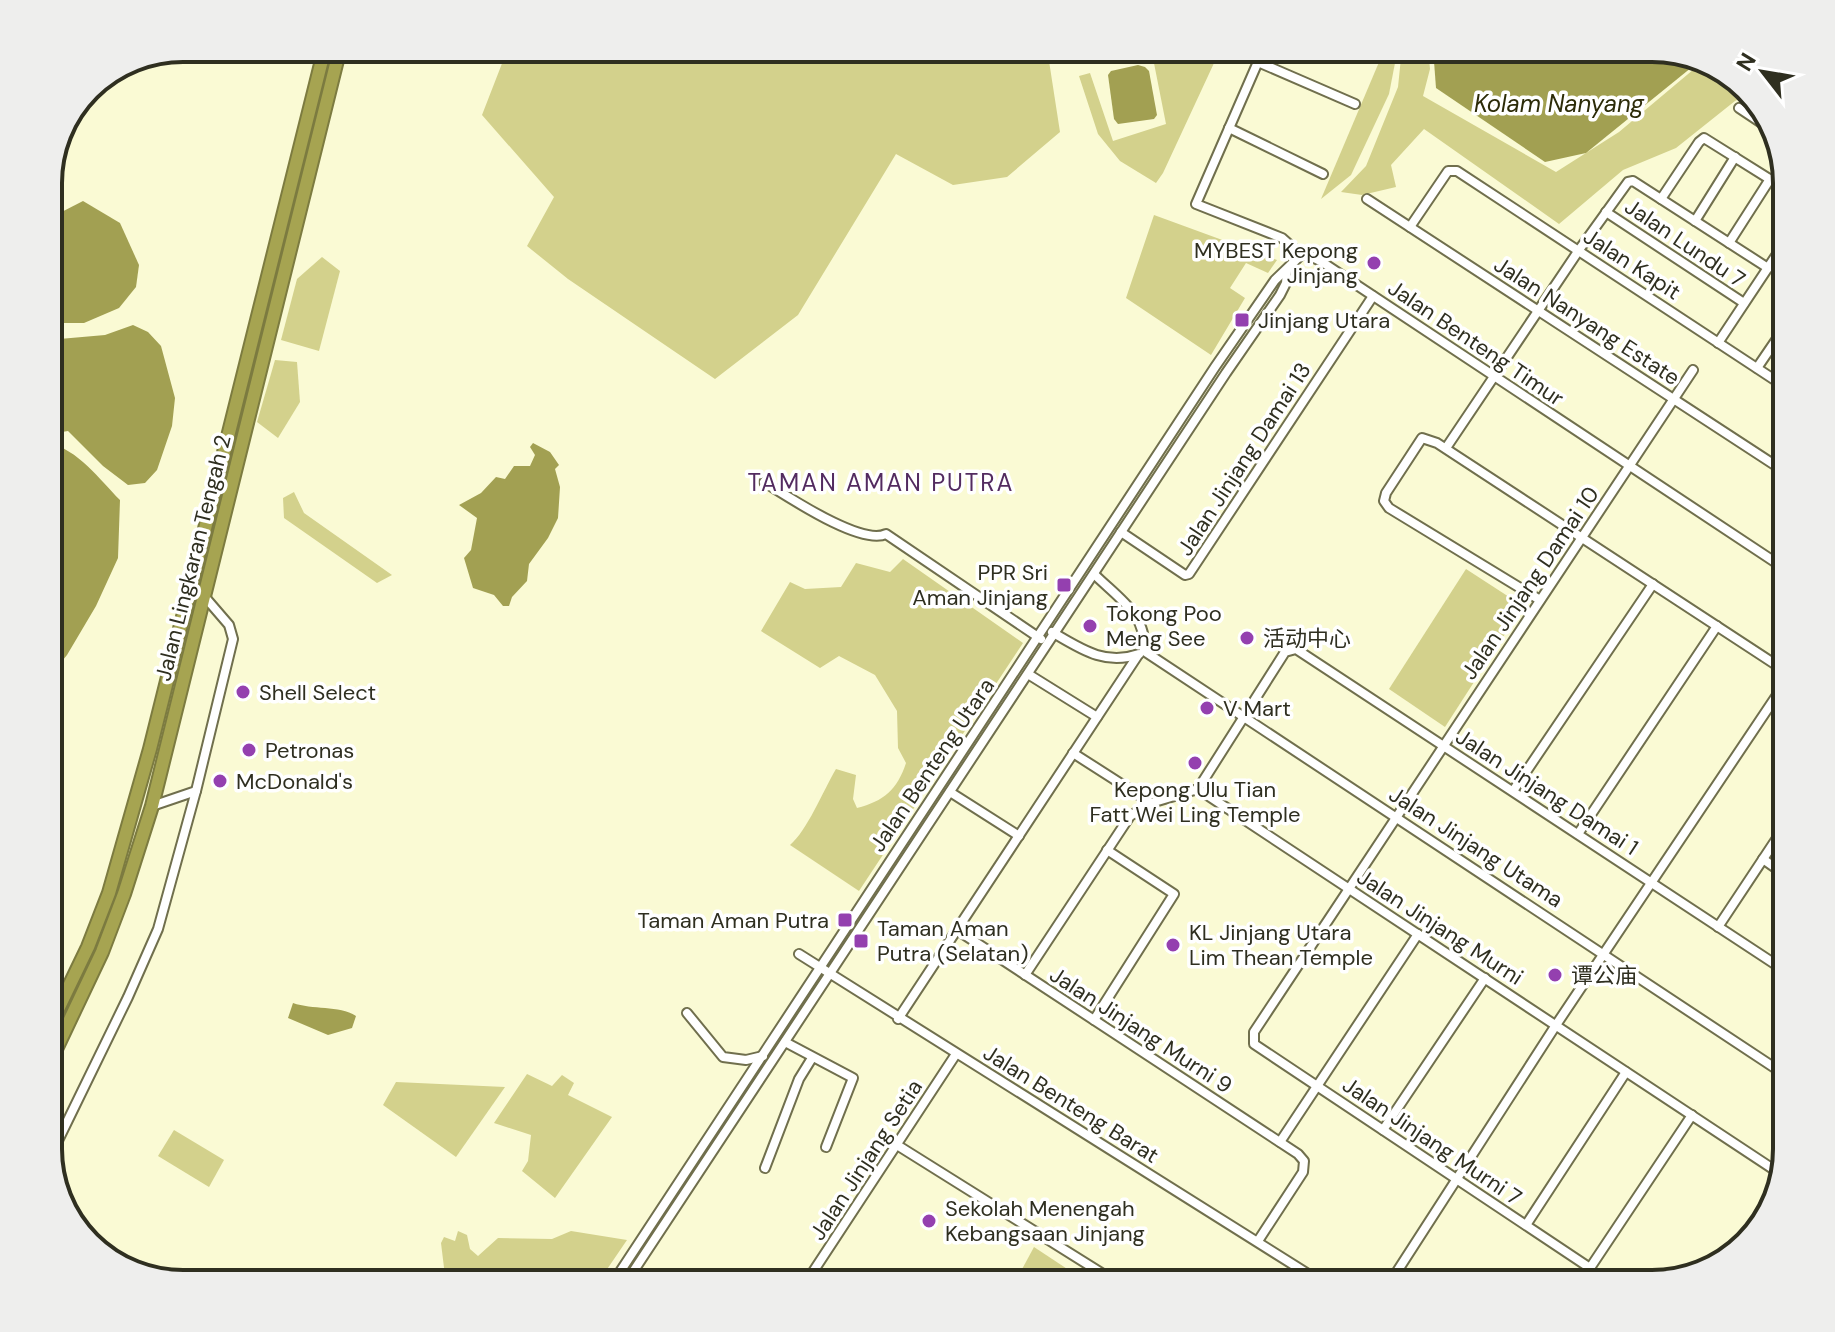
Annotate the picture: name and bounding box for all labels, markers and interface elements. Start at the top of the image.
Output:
north arrow [1723,32,1803,112]
text: N [1730,48,1763,76]
water label: Kolam Nanyang [1474,88,1645,119]
street label: Jalan Lundu 7 [1619,192,1751,294]
street label: Jalan Kapit [1578,222,1686,306]
place label: MYBEST Kepong Jinjang [1194,236,1358,290]
street label: Jalan Nanyang Estate [1488,250,1686,392]
marker: MYBEST Kepong Jinjang [1365,254,1383,272]
street label: Jalan Benteng Timur [1382,273,1570,413]
place label: Jinjang Utara [1258,306,1390,335]
marker: Jinjang Utara [1233,311,1251,329]
street label: Jalan Jinjang Damai 13 [1171,357,1317,561]
street label: Jalan Lingkaran Tengah 2 [148,432,238,684]
district label: TAMAN AMAN PUTRA [748,467,1014,498]
street label: Jalan Jinjang Damai 10 [1454,481,1606,685]
place label: PPR Sri Aman Jinjang [912,558,1048,612]
marker: PPR Sri Aman Jinjang [1055,576,1073,594]
place label: Tokong Poo Meng See [1106,599,1222,653]
marker: Tokong Poo Meng See [1081,617,1099,635]
place label: 活动中心 [1263,624,1351,653]
marker: 活动中心 [1238,629,1256,647]
street label: Jalan Benteng Utara [863,673,1001,857]
place label: Shell Select [259,678,376,707]
marker: Shell Select [234,683,252,701]
place label: V Mart [1223,694,1291,723]
marker: V Mart [1198,699,1216,717]
street label: Jalan Jinjang Damai 1 [1450,722,1644,862]
place label: Petronas [265,736,354,765]
marker: Petronas [240,741,258,759]
marker: Kepong Ulu Tian Fatt Wei Ling Temple [1186,754,1204,772]
place label: McDonald's [236,767,353,796]
marker: McDonald's [211,772,229,790]
place label: Kepong Ulu Tian Fatt Wei Ling Temple [1090,775,1300,829]
street label: Jalan Jinjang Utama [1383,780,1569,914]
street label: Jalan Jinjang Murni [1351,862,1529,992]
place label: Taman Aman Putra [638,906,829,935]
marker: Taman Aman Putra [836,911,854,929]
place label: Taman Aman Putra (Selatan) [877,914,1028,968]
place label: KL Jinjang Utara Lim Thean Temple [1189,918,1373,972]
marker: Taman Aman Putra (Selatan) [852,932,870,950]
marker: KL Jinjang Utara Lim Thean Temple [1164,936,1182,954]
street label: Jalan Jinjang Murni 9 [1044,960,1238,1100]
place label: 谭公庙 [1571,961,1637,990]
marker: 谭公庙 [1546,966,1564,984]
street label: Jalan Benteng Barat [978,1038,1164,1170]
street label: Jalan Jinjang Murni 7 [1337,1070,1527,1212]
street label: Jalan Jinjang Setia [803,1074,929,1246]
place label: Sekolah Menengah Kebangsaan Jinjang [945,1194,1145,1248]
marker: Sekolah Menengah Kebangsaan Jinjang [920,1212,938,1230]

